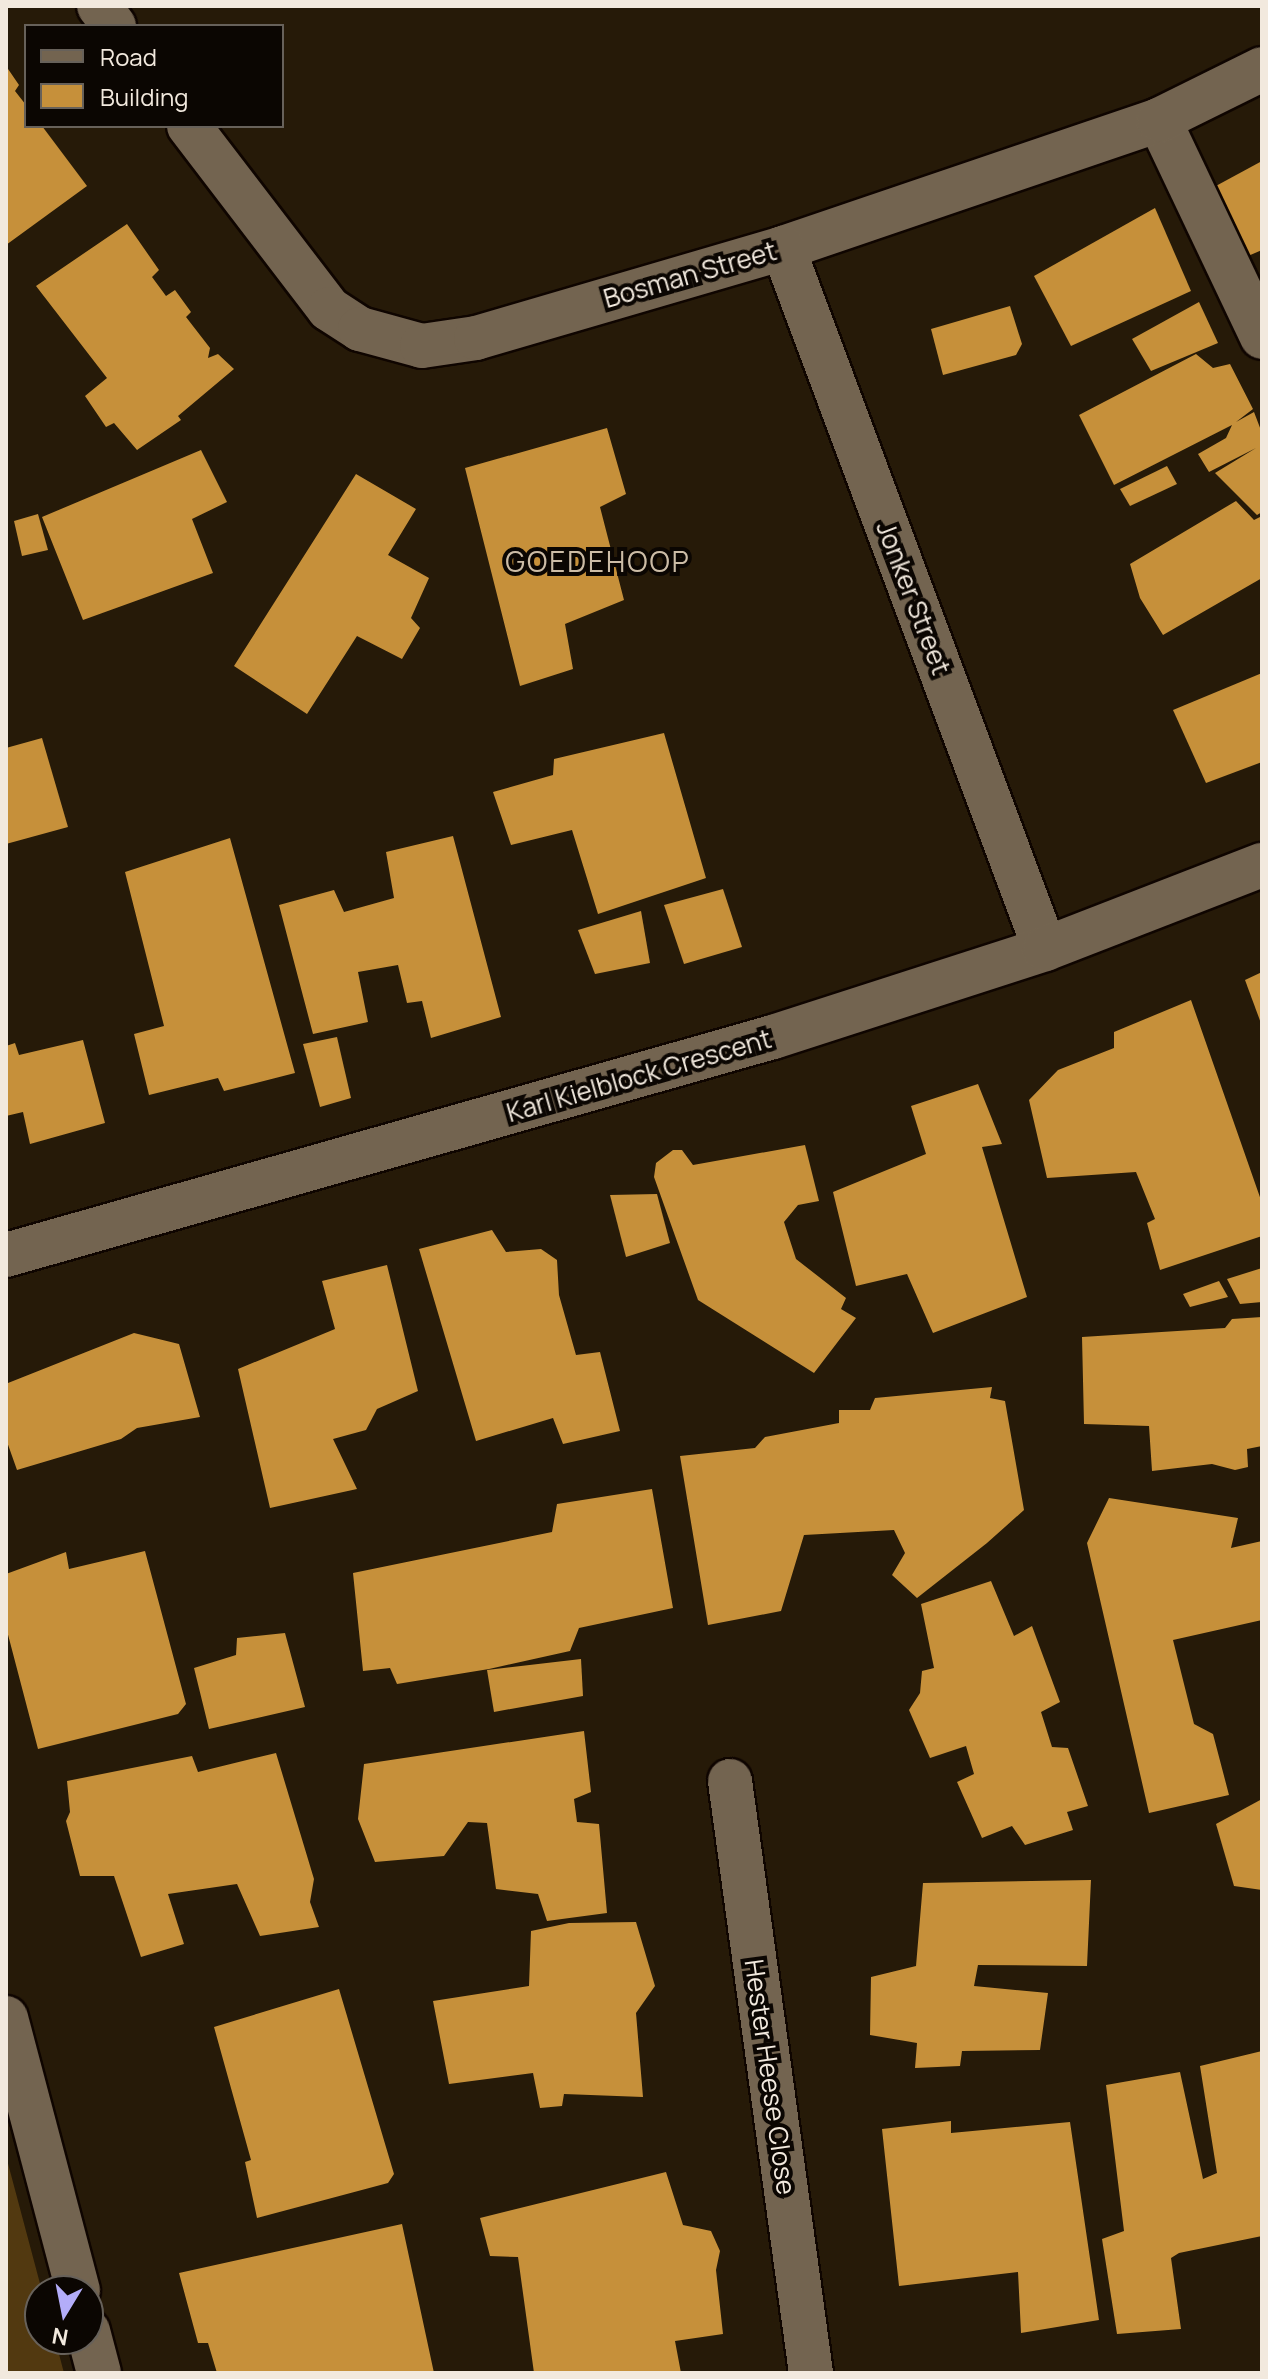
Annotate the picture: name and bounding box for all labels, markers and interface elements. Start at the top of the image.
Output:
legend [24,24,284,128]
text: Road [100,40,157,73]
text: Building [100,80,188,113]
street label: Bosman Street [600,235,780,315]
street label: Jonker Street [869,517,957,679]
district label: GOEDEHOOP [505,544,691,578]
street label: Karl Kielblock Crescent [503,1023,775,1129]
street label: Hester Heese Close [738,1957,802,2197]
north arrow [24,2275,104,2355]
text: N [50,2321,71,2353]

